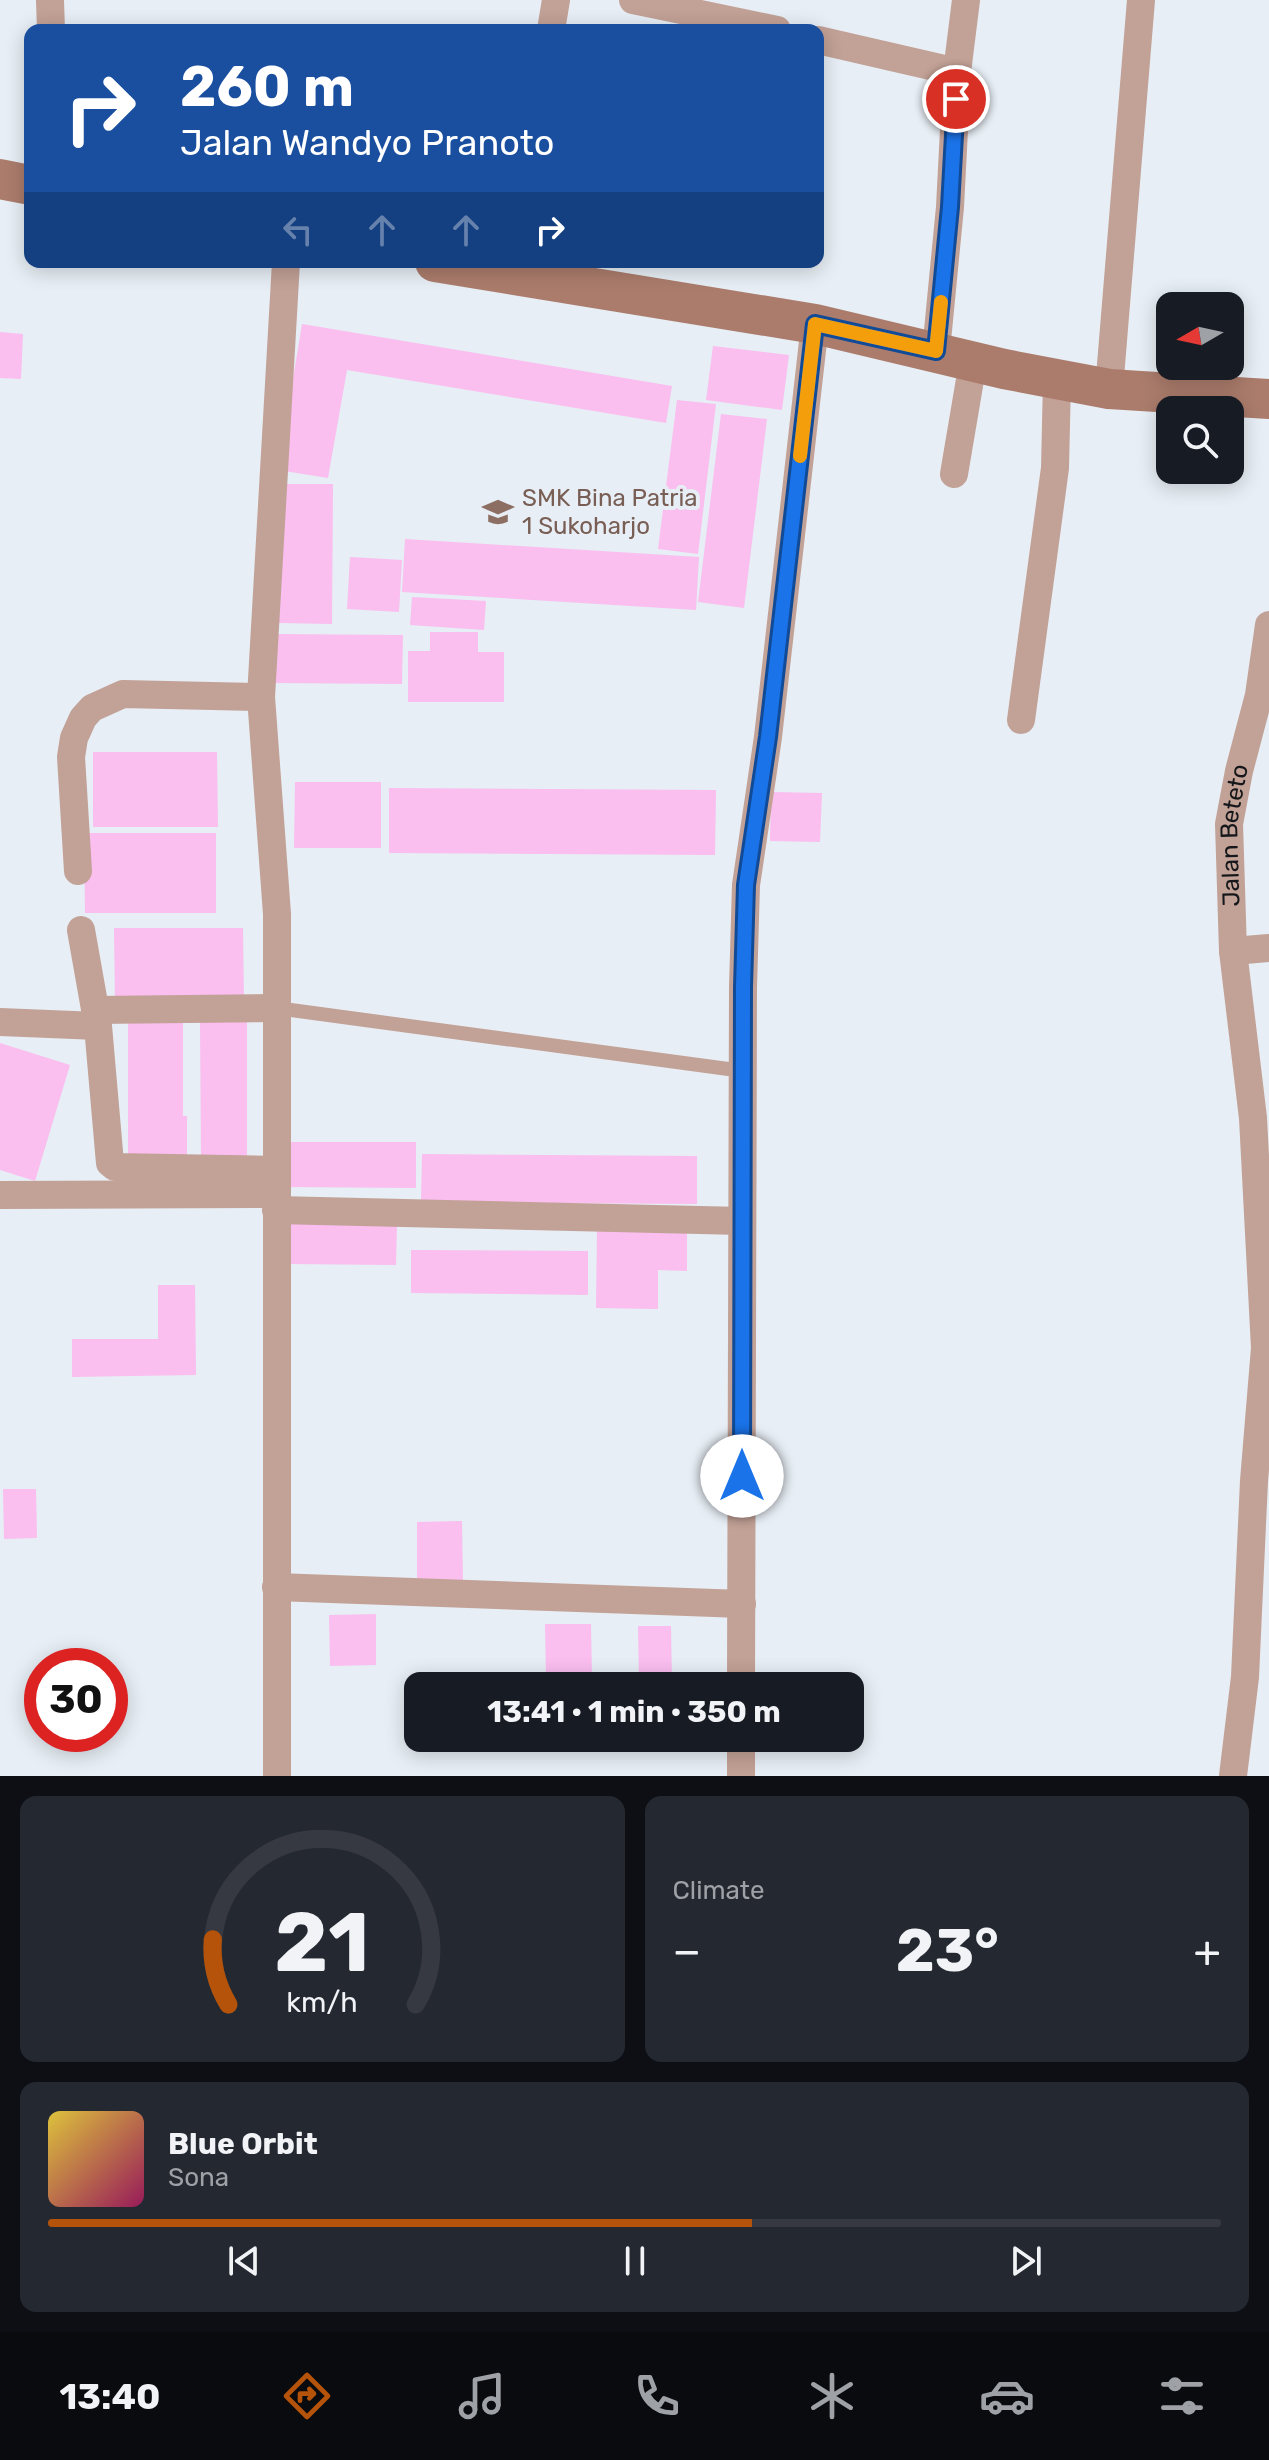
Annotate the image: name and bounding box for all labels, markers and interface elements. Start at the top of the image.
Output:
text: 260 m [180,54,354,120]
icon: right [48,56,152,160]
pin [922,65,990,133]
icon: arrive [934,77,978,121]
text: Jalan Wandyo Pranoto [180,121,555,164]
icon: left [276,208,320,252]
icon: ahead [360,208,404,252]
icon: ahead [444,208,488,252]
icon: right [528,208,572,252]
north arrow [1156,292,1244,380]
map controls [1156,292,1244,484]
button: search [1156,396,1244,484]
place label: SMK Bina Patria 1 Sukoharjo [522,484,697,540]
school or university icon: SMK Bina Patria 1 Sukoharjo [481,495,515,529]
street label: Jalan Beteto [1215,762,1254,907]
position arrow [700,1434,784,1518]
speed limit sign: 30 [24,1648,128,1752]
text: 13:41 · 1 min · 350 m [487,1694,781,1730]
text: Climate [673,1875,765,1906]
text: 21 [275,1893,370,1992]
text: 23° [896,1915,999,1986]
text: − [673,1925,701,1977]
text: + [1194,1925,1221,1977]
text: km/h [287,1985,358,2019]
text: Blue Orbit [168,2126,318,2162]
text: Sona [168,2162,229,2193]
icon: previous [222,2239,266,2283]
icon: pause [613,2239,657,2283]
icon: next [1004,2239,1048,2283]
icon: directions [279,2368,335,2424]
icon: music [454,2368,510,2424]
icon: phone [629,2368,685,2424]
icon: climate [804,2368,860,2424]
icon: car [979,2368,1035,2424]
icon: filters [1154,2368,1210,2424]
text: 13:40 [59,2375,161,2418]

